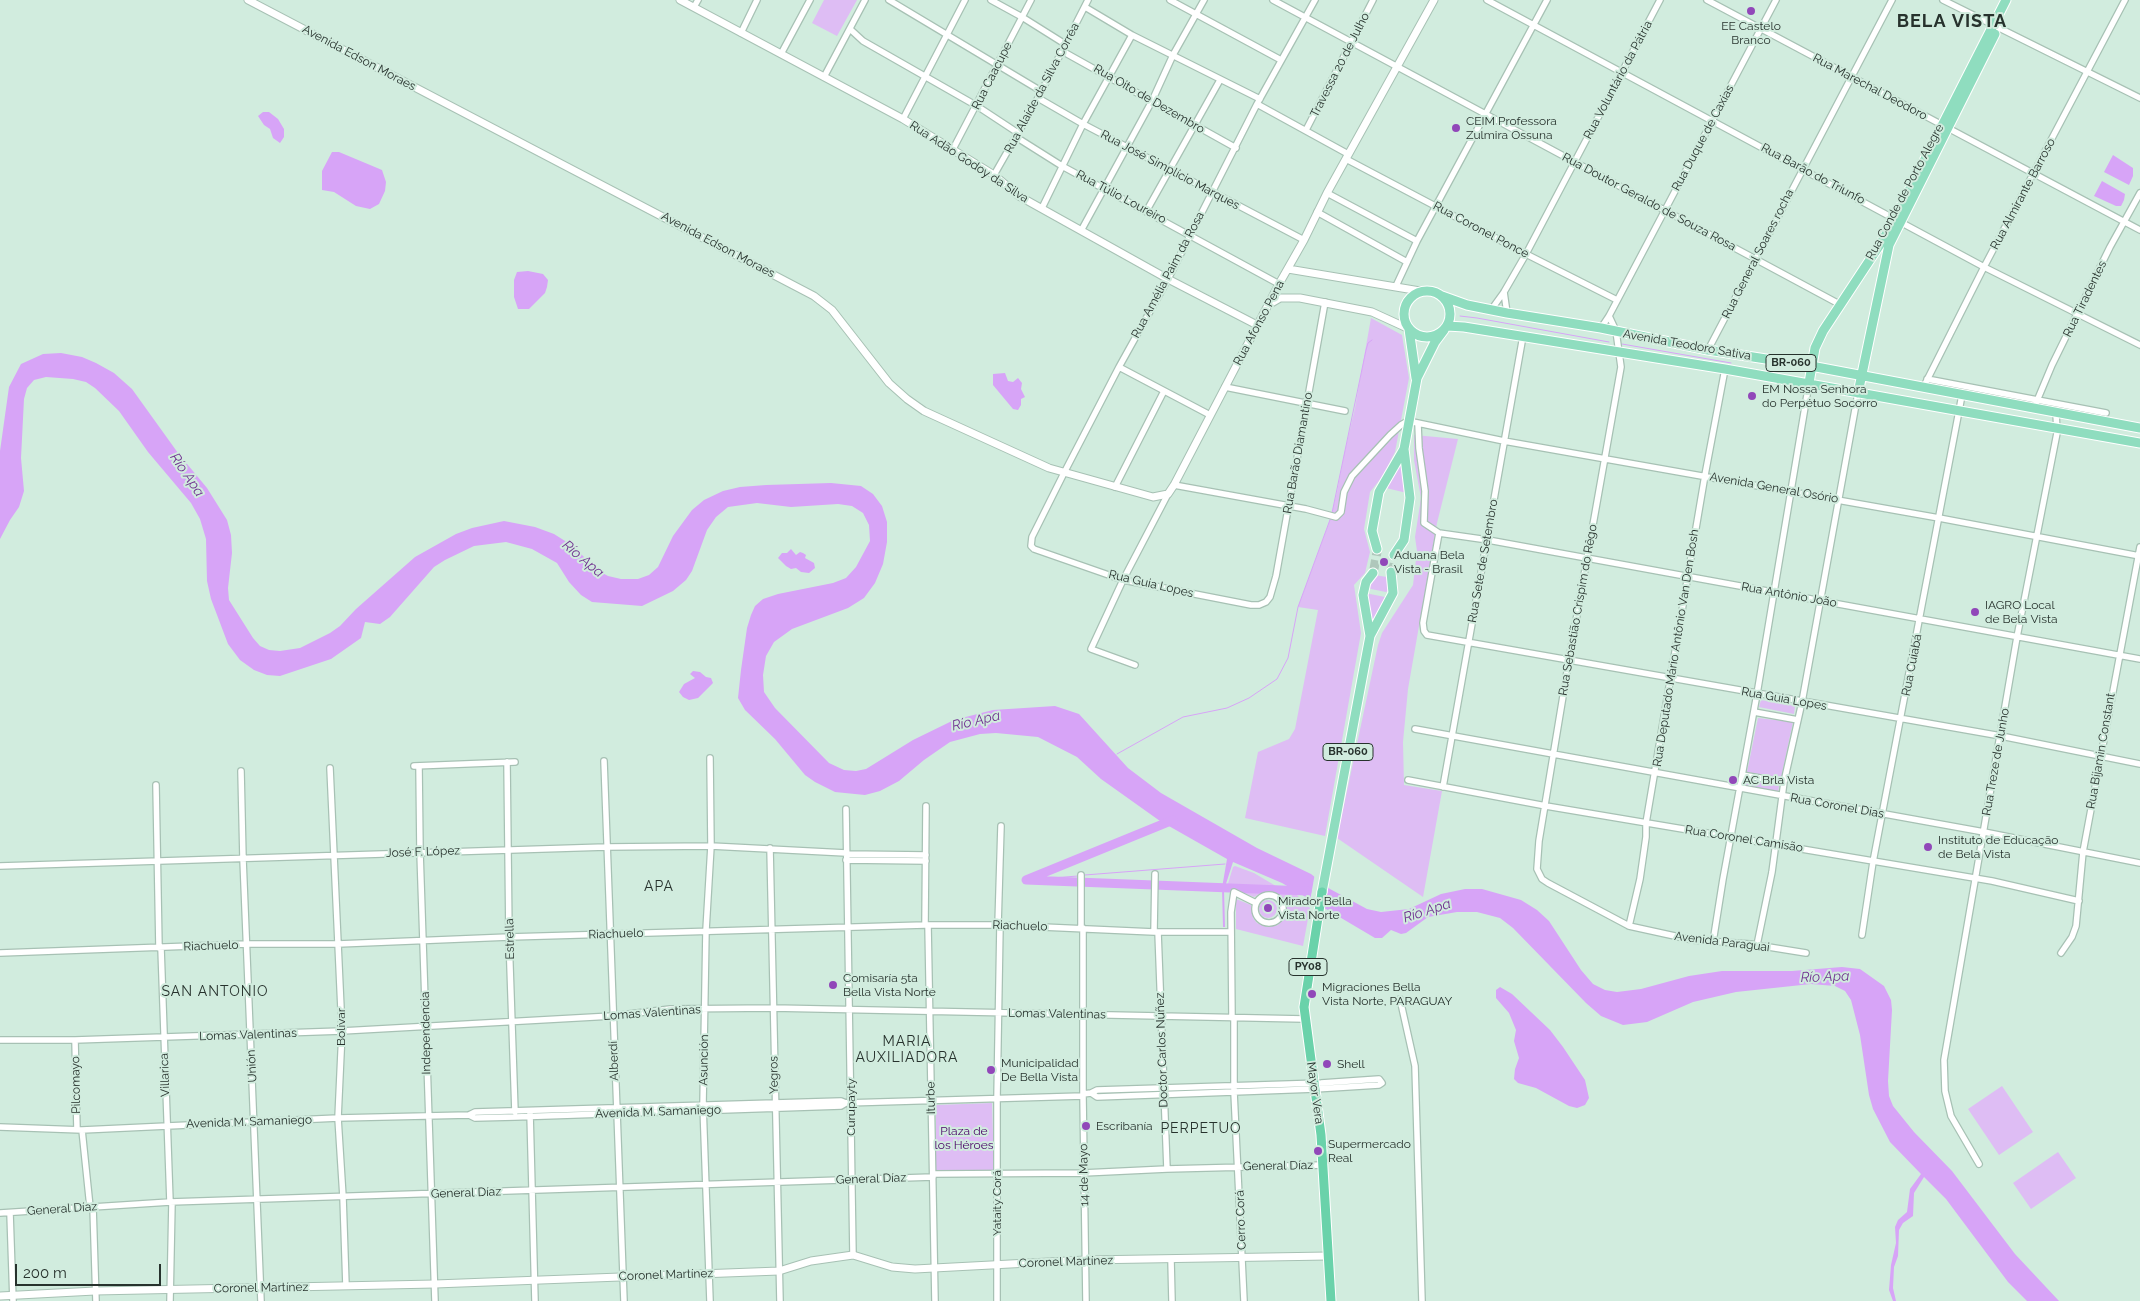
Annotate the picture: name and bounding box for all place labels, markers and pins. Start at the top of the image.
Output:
marker: EE Castelo Branco [1745,5,1757,17]
place label: EE Castelo Branco [1721,19,1781,47]
place label: CEIM Professora Zulmira Ossuna [1466,114,1557,142]
marker: CEIM Professora Zulmira Ossuna [1450,122,1462,134]
place label: EM Nossa Senhora do Perpétuo Socorro [1762,382,1877,410]
marker: EM Nossa Senhora do Perpétuo Socorro [1746,390,1758,402]
place label: Aduana Bela Vista - Brasil [1394,548,1464,576]
marker: Aduana Bela Vista - Brasil [1378,556,1390,568]
place label: IAGRO Local de Bela Vista [1985,598,2058,626]
marker: IAGRO Local de Bela Vista [1969,606,1981,618]
place label: AC Brla Vista [1743,773,1814,787]
marker: AC Brla Vista [1727,774,1739,786]
place label: Instituto de Educação de Bela Vista [1938,833,2058,861]
marker: Instituto de Educação de Bela Vista [1922,841,1934,853]
place label: Mirador Bella Vista Norte [1278,894,1352,922]
marker: Mirador Bella Vista Norte [1262,902,1274,914]
place label: Comisaría 5ta Bella Vista Norte [843,971,936,999]
marker: Comisaría 5ta Bella Vista Norte [827,979,839,991]
place label: Migraciones Bella Vista Norte, PARAGUAY [1322,980,1452,1008]
marker: Migraciones Bella Vista Norte, PARAGUAY [1306,988,1318,1000]
place label: Municipalidad De Bella Vista [1001,1056,1079,1084]
place label: Shell [1337,1057,1365,1071]
marker: Shell [1321,1058,1333,1070]
marker: Municipalidad De Bella Vista [985,1064,997,1076]
place label: Escribanía [1096,1119,1153,1133]
marker: Escribanía [1080,1120,1092,1132]
place label: Supermercado Real [1328,1137,1411,1165]
marker: Supermercado Real [1312,1145,1324,1157]

